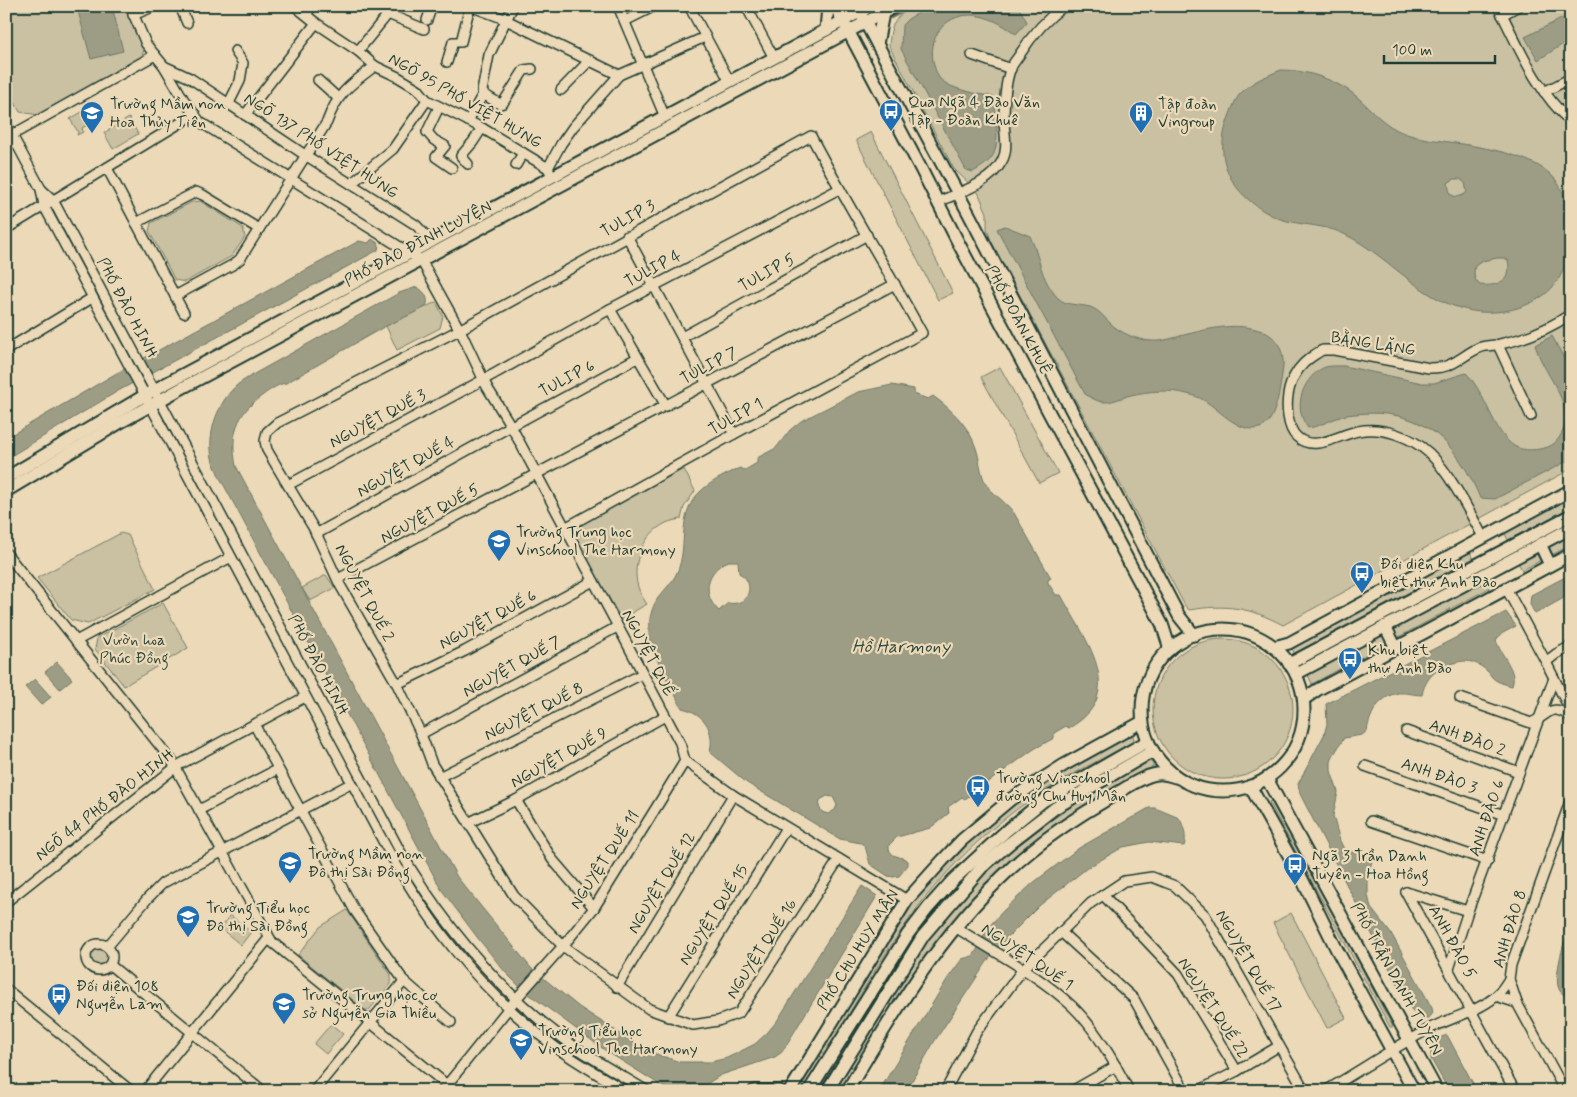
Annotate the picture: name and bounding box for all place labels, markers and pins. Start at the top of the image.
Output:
place label: Qua Ngã 4 Đào Văn Tập - Đoàn Khuê [908,92,1040,131]
place label: Trường Mầm non Hoa Thủy Tiên [110,94,227,133]
place label: Tập đoàn Vingroup [1158,94,1217,134]
bus stop icon: Qua Ngã 4 Đào Văn Tập - Đoàn Khuê [878,98,904,132]
school or university icon: Trường Mầm non Hoa Thủy Tiên [79,100,105,134]
building icon: Tập đoàn Vingroup [1128,100,1154,134]
place label: Trường Trung học Vinschool The Harmony [516,522,676,561]
school or university icon: Trường Trung học Vinschool The Harmony [486,528,512,562]
place label: Đối diện Khu biệt thự Anh Đào [1380,554,1497,593]
bus stop icon: Đối diện Khu biệt thự Anh Đào [1349,560,1375,594]
place label: Khu biệt thự Anh Đào [1368,640,1452,679]
bus stop icon: Khu biệt thự Anh Đào [1337,646,1363,680]
place label: Trường Vinschool đường Chu Huy Mân [996,768,1126,808]
bus stop icon: Trường Vinschool đường Chu Huy Mân [965,774,991,808]
place label: Trường Mầm non Đô thị Sài Đồng [308,844,425,884]
place label: Ngã 3 Trần Danh Tuyên - Hoa Hồng [1312,846,1429,886]
school or university icon: Trường Mầm non Đô thị Sài Đồng [277,850,303,884]
bus stop icon: Ngã 3 Trần Danh Tuyên - Hoa Hồng [1282,852,1308,886]
place label: Trường Tiểu học Đô thị Sài Đồng [206,898,311,938]
school or university icon: Trường Tiểu học Đô thị Sài Đồng [175,904,201,938]
place label: Đối diện 108 Nguyễn Lam [76,976,163,1016]
bus stop icon: Đối diện 108 Nguyễn Lam [46,982,72,1016]
place label: Trường Trung học cơ sở Nguyễn Gia Thiều [302,985,438,1025]
school or university icon: Trường Trung học cơ sở Nguyễn Gia Thiều [271,991,297,1025]
place label: Trường Tiểu học Vinschool The Harmony [538,1021,698,1060]
school or university icon: Trường Tiểu học Vinschool The Harmony [508,1027,534,1061]

